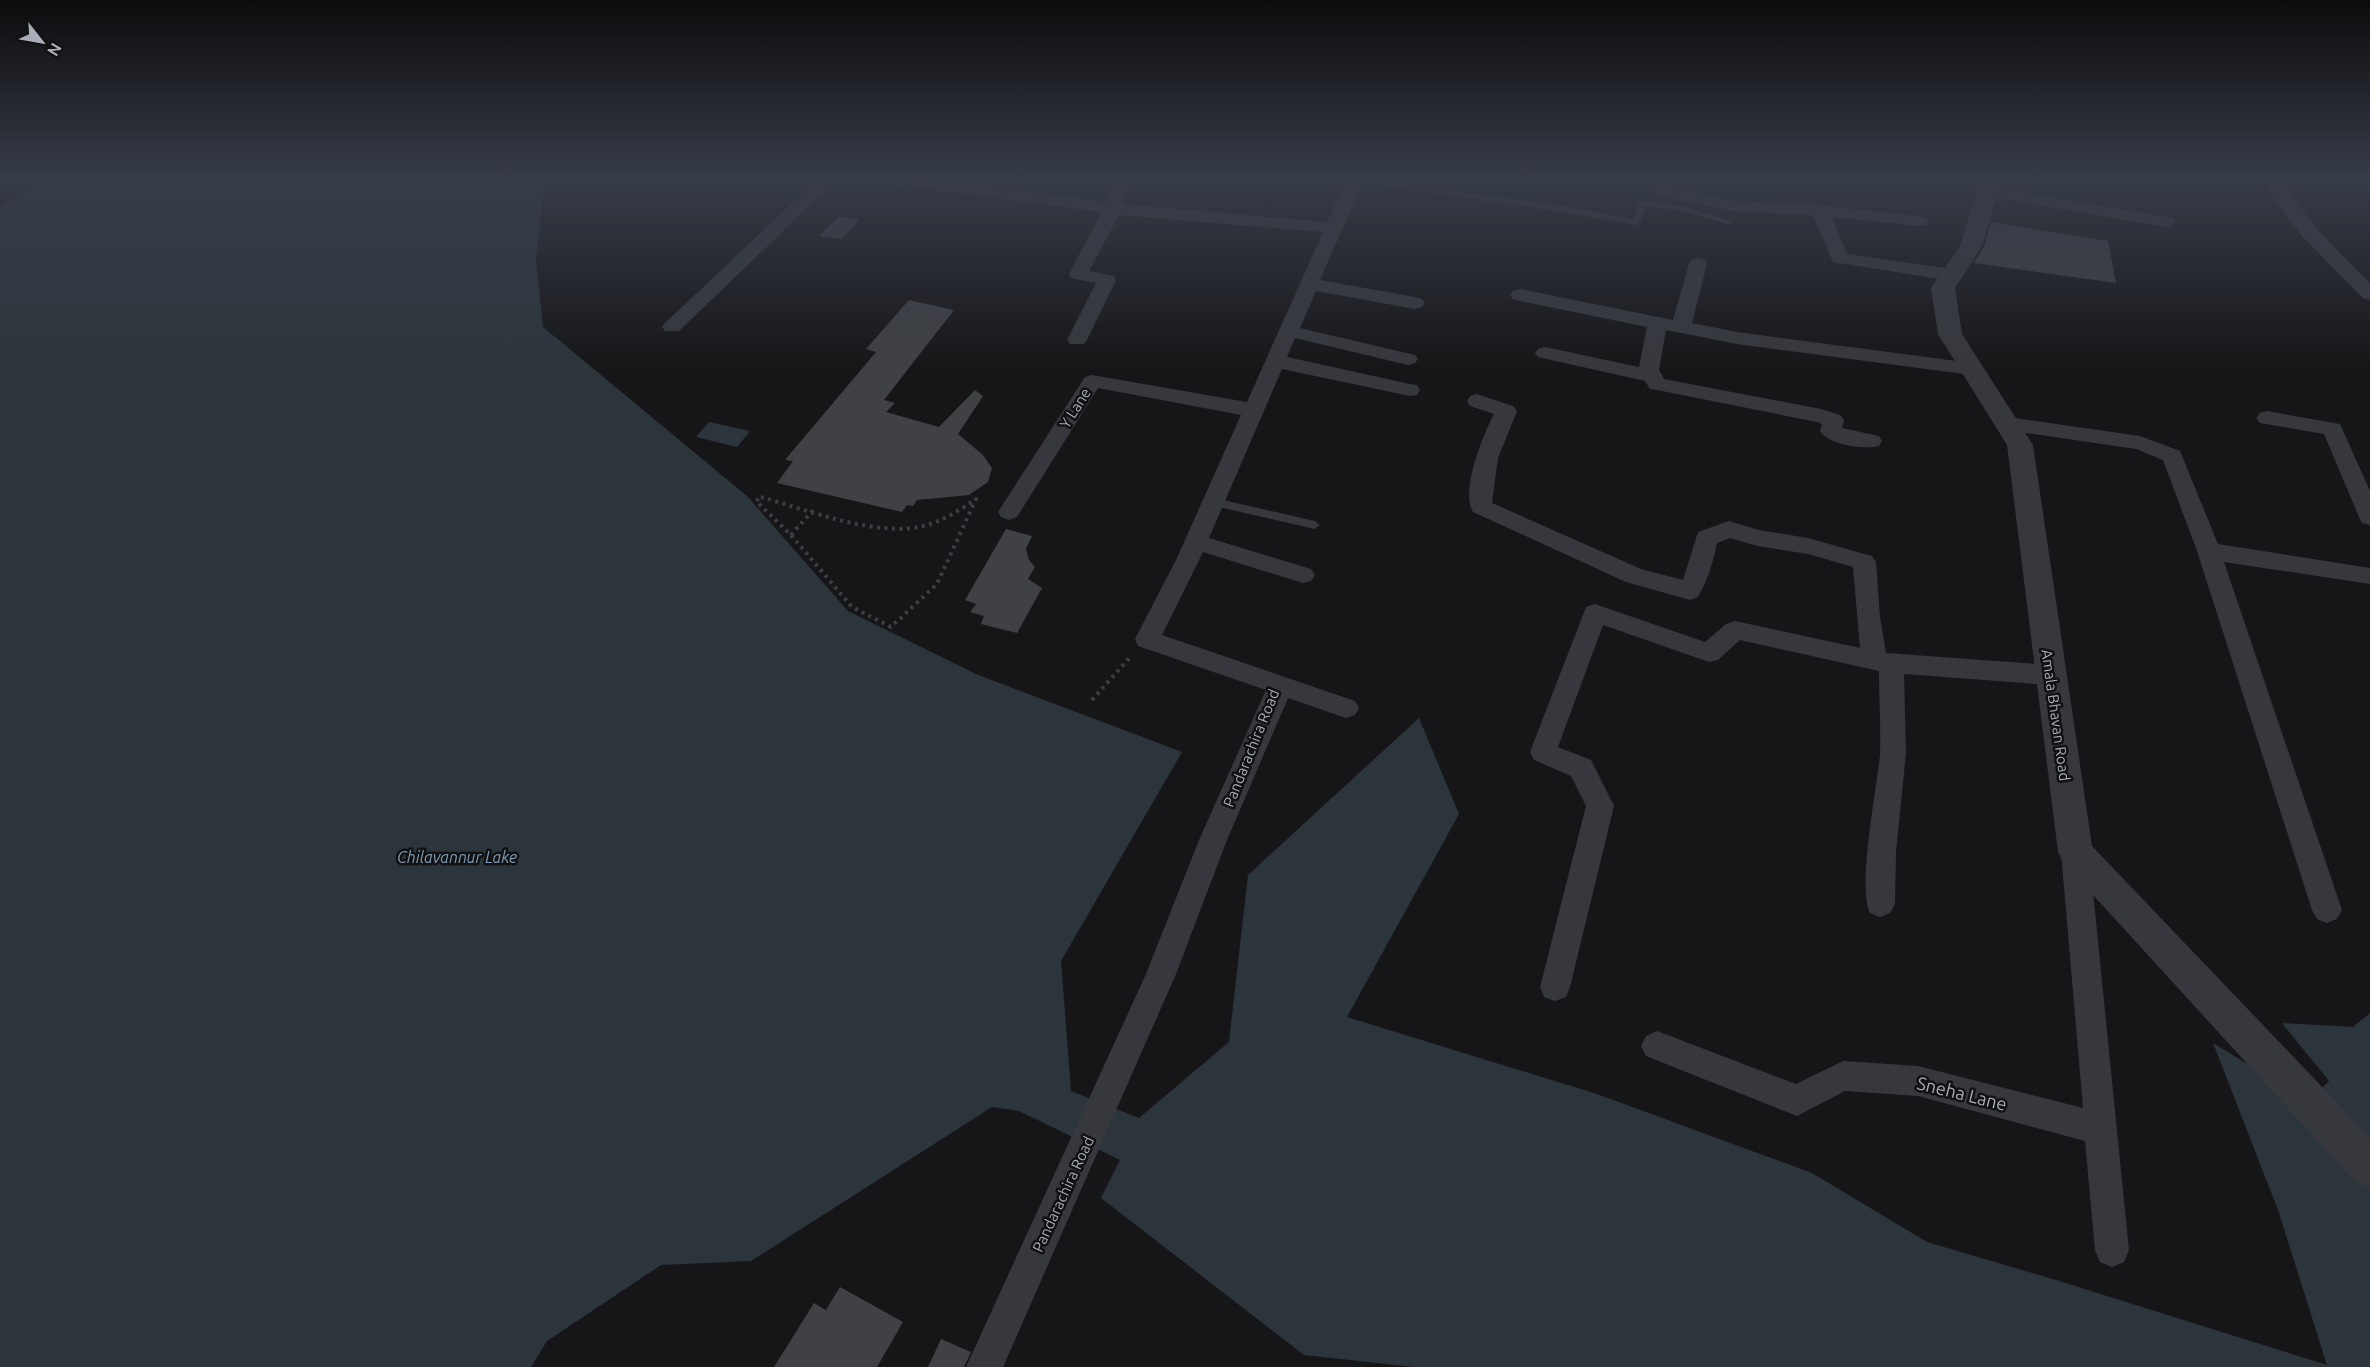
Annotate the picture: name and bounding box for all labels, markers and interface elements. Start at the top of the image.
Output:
north arrow [12,12,72,72]
text: N [44,40,66,59]
street label: Y Lane [1056,385,1094,431]
street label: Amala Bhavan Road [2038,648,2074,782]
street label: Pandarachira Road [1220,687,1282,809]
water label: Chilavannur Lake [397,848,517,866]
street label: Sneha Lane [1915,1072,2009,1114]
street label: Pandarachira Road [1029,1134,1097,1254]

